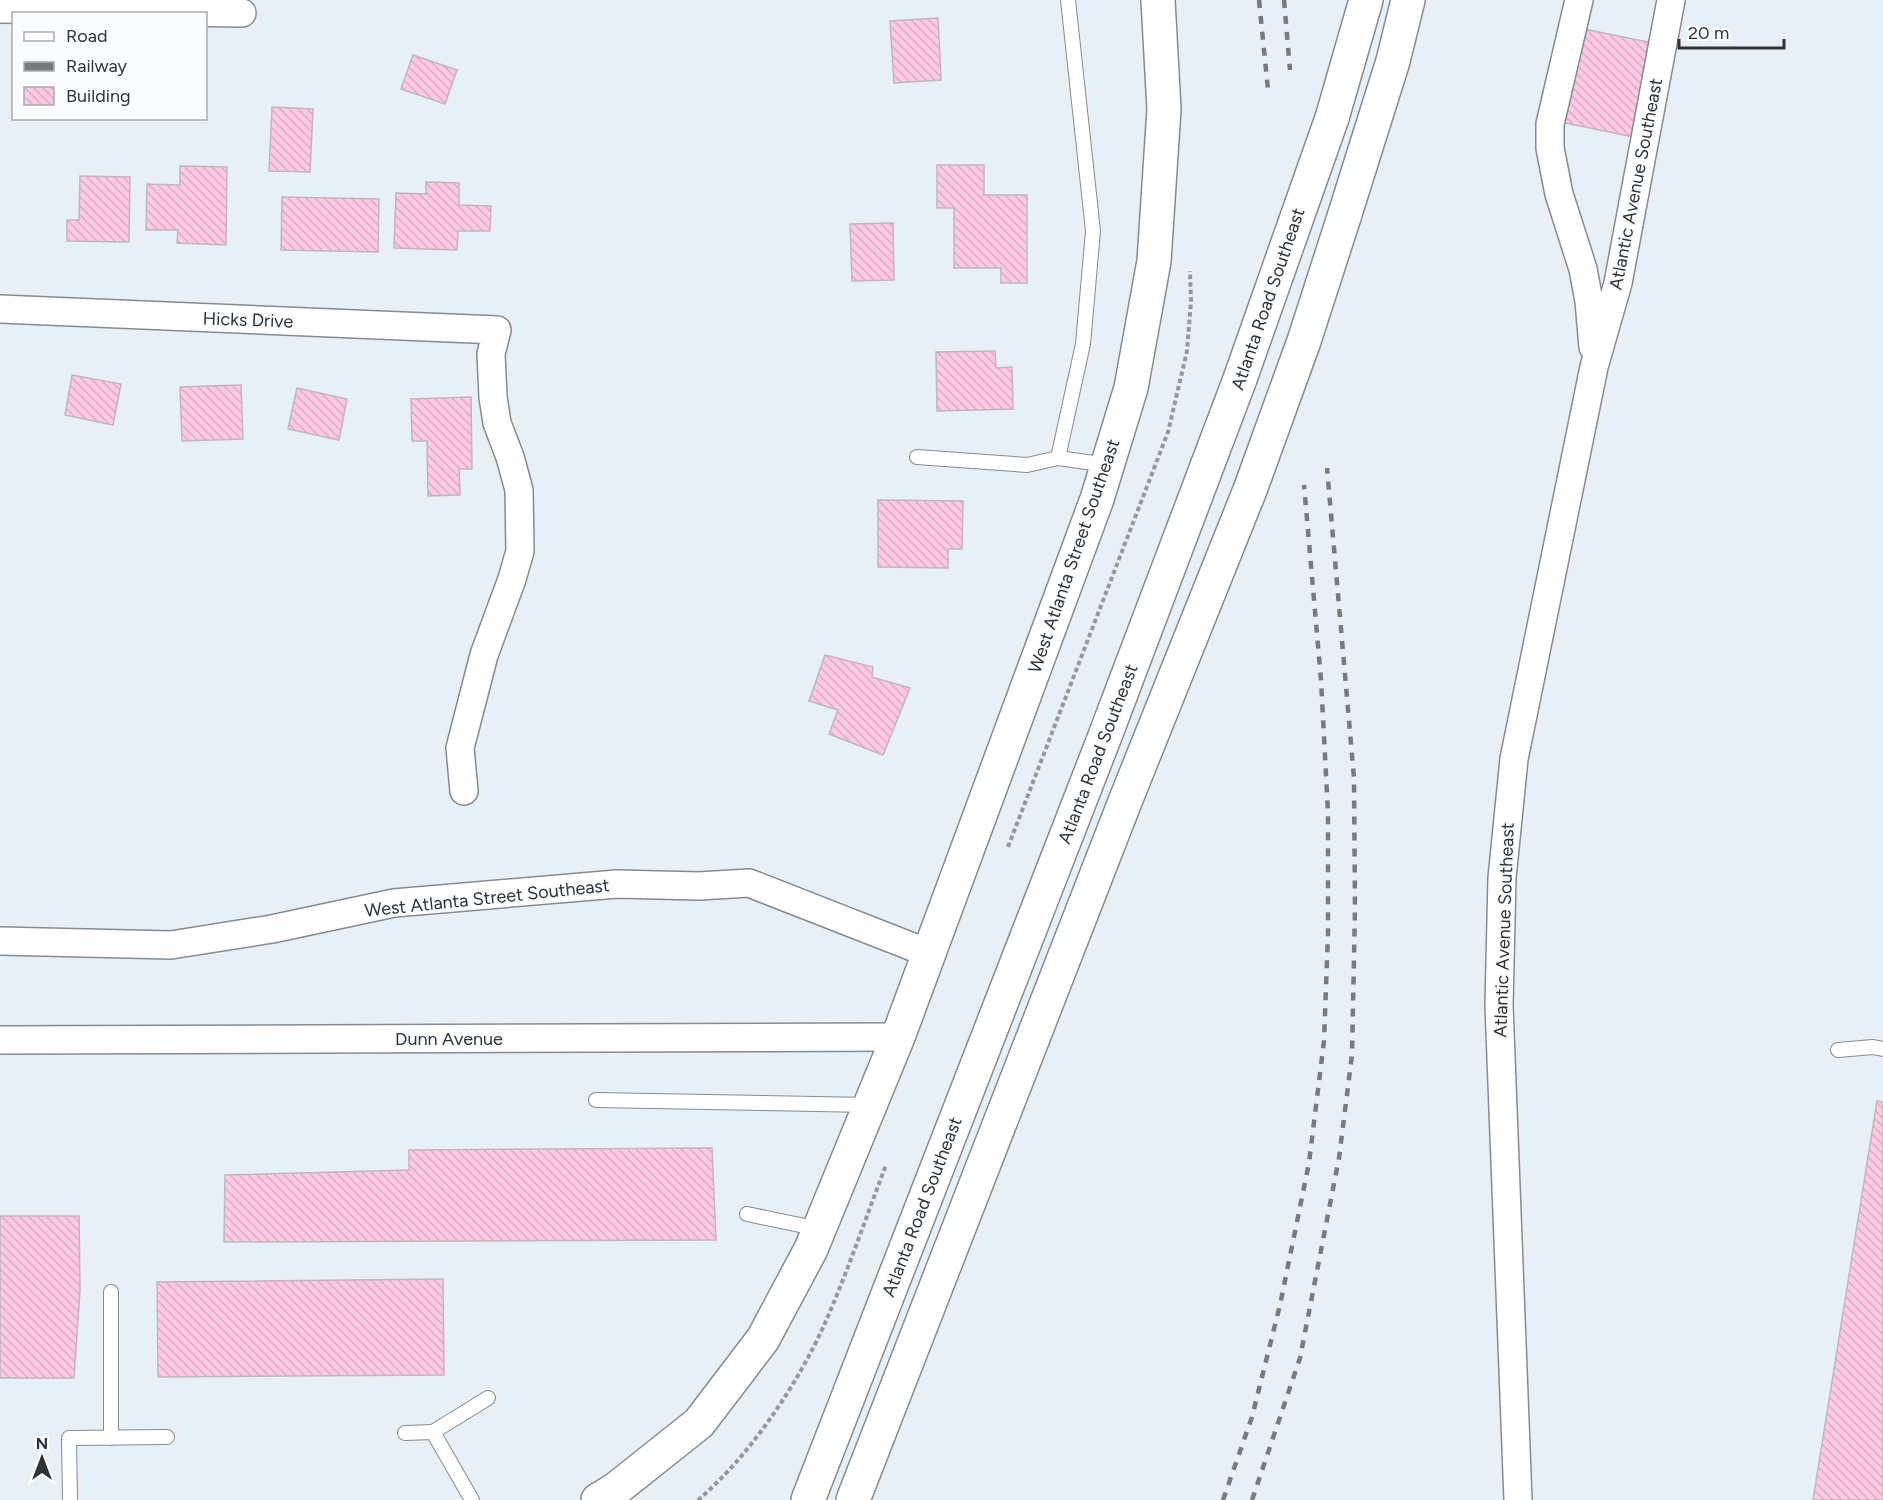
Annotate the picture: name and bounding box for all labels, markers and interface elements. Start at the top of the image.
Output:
legend [12,12,207,120]
scale bar [1679,12,1784,50]
text: 20 m [1688,22,1729,44]
text: Road [66,25,107,47]
text: Railway [66,55,128,77]
street label: Atlantic Avenue Southeast [1605,76,1667,292]
text: Building [66,85,131,107]
street label: Atlanta Road Southeast [1227,205,1310,393]
street label: Hicks Drive [202,307,294,333]
street label: West Atlanta Street Southeast [1024,436,1125,676]
street label: Atlanta Road Southeast [1054,661,1143,847]
street label: Atlantic Avenue Southeast [1489,822,1519,1038]
street label: West Atlanta Street Southeast [364,874,611,922]
street label: Dunn Avenue [395,1028,503,1050]
street label: Atlanta Road Southeast [878,1114,967,1300]
north arrow [12,1428,72,1488]
text: N [36,1434,48,1453]

